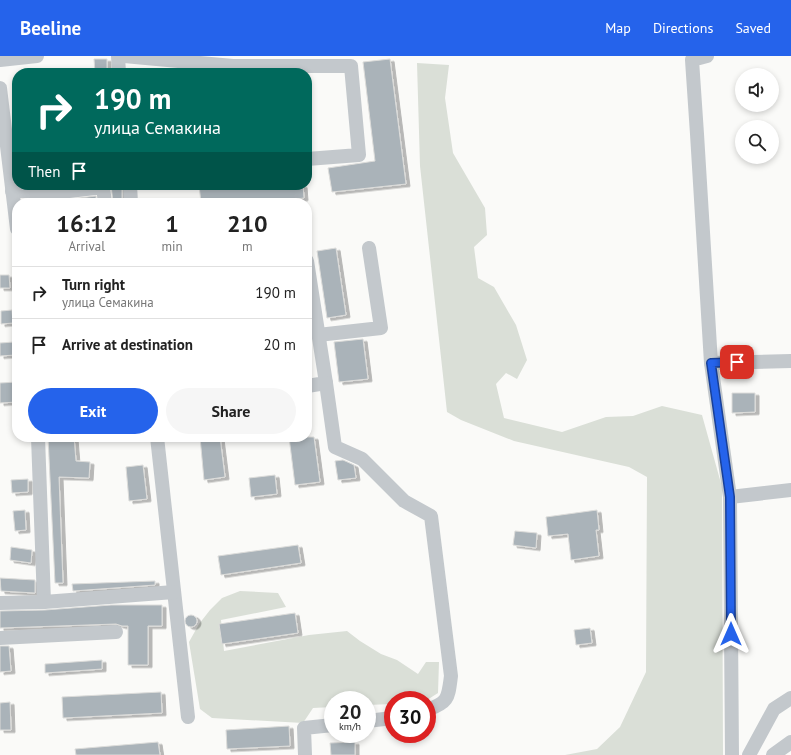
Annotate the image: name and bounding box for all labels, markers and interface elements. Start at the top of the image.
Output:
text: Beeline [20,16,81,40]
text: Map [605,19,631,37]
text: Directions [653,19,713,37]
text: Saved [735,19,771,37]
map controls [735,68,779,164]
button: sound [735,68,779,112]
text: 190 m [94,80,171,117]
icon: right [28,84,80,136]
text: улица Семакина [94,116,221,139]
button: search [735,120,779,164]
icon: arrive [68,160,90,182]
text: Then [28,162,60,181]
text: 16:12 [56,208,117,239]
text: 1 [165,208,179,239]
text: 210 [227,208,268,239]
text: Arrival [69,238,105,255]
text: min [161,238,183,255]
text: m [242,238,253,255]
text: Turn right [62,275,125,294]
icon: right [28,282,50,304]
text: 190 m [255,283,296,302]
text: улица Семакина [62,294,154,311]
icon: arrive [28,334,50,356]
text: Arrive at destination [62,335,193,354]
text: 20 m [263,335,296,354]
pin [720,345,754,379]
icon: arrive [726,351,748,373]
button: Exit [28,388,158,434]
button: Share [166,388,296,434]
position arrow [710,613,752,655]
speed limit sign: 30 [384,691,436,743]
text: 20 [339,699,361,725]
text: km/h [339,720,361,733]

